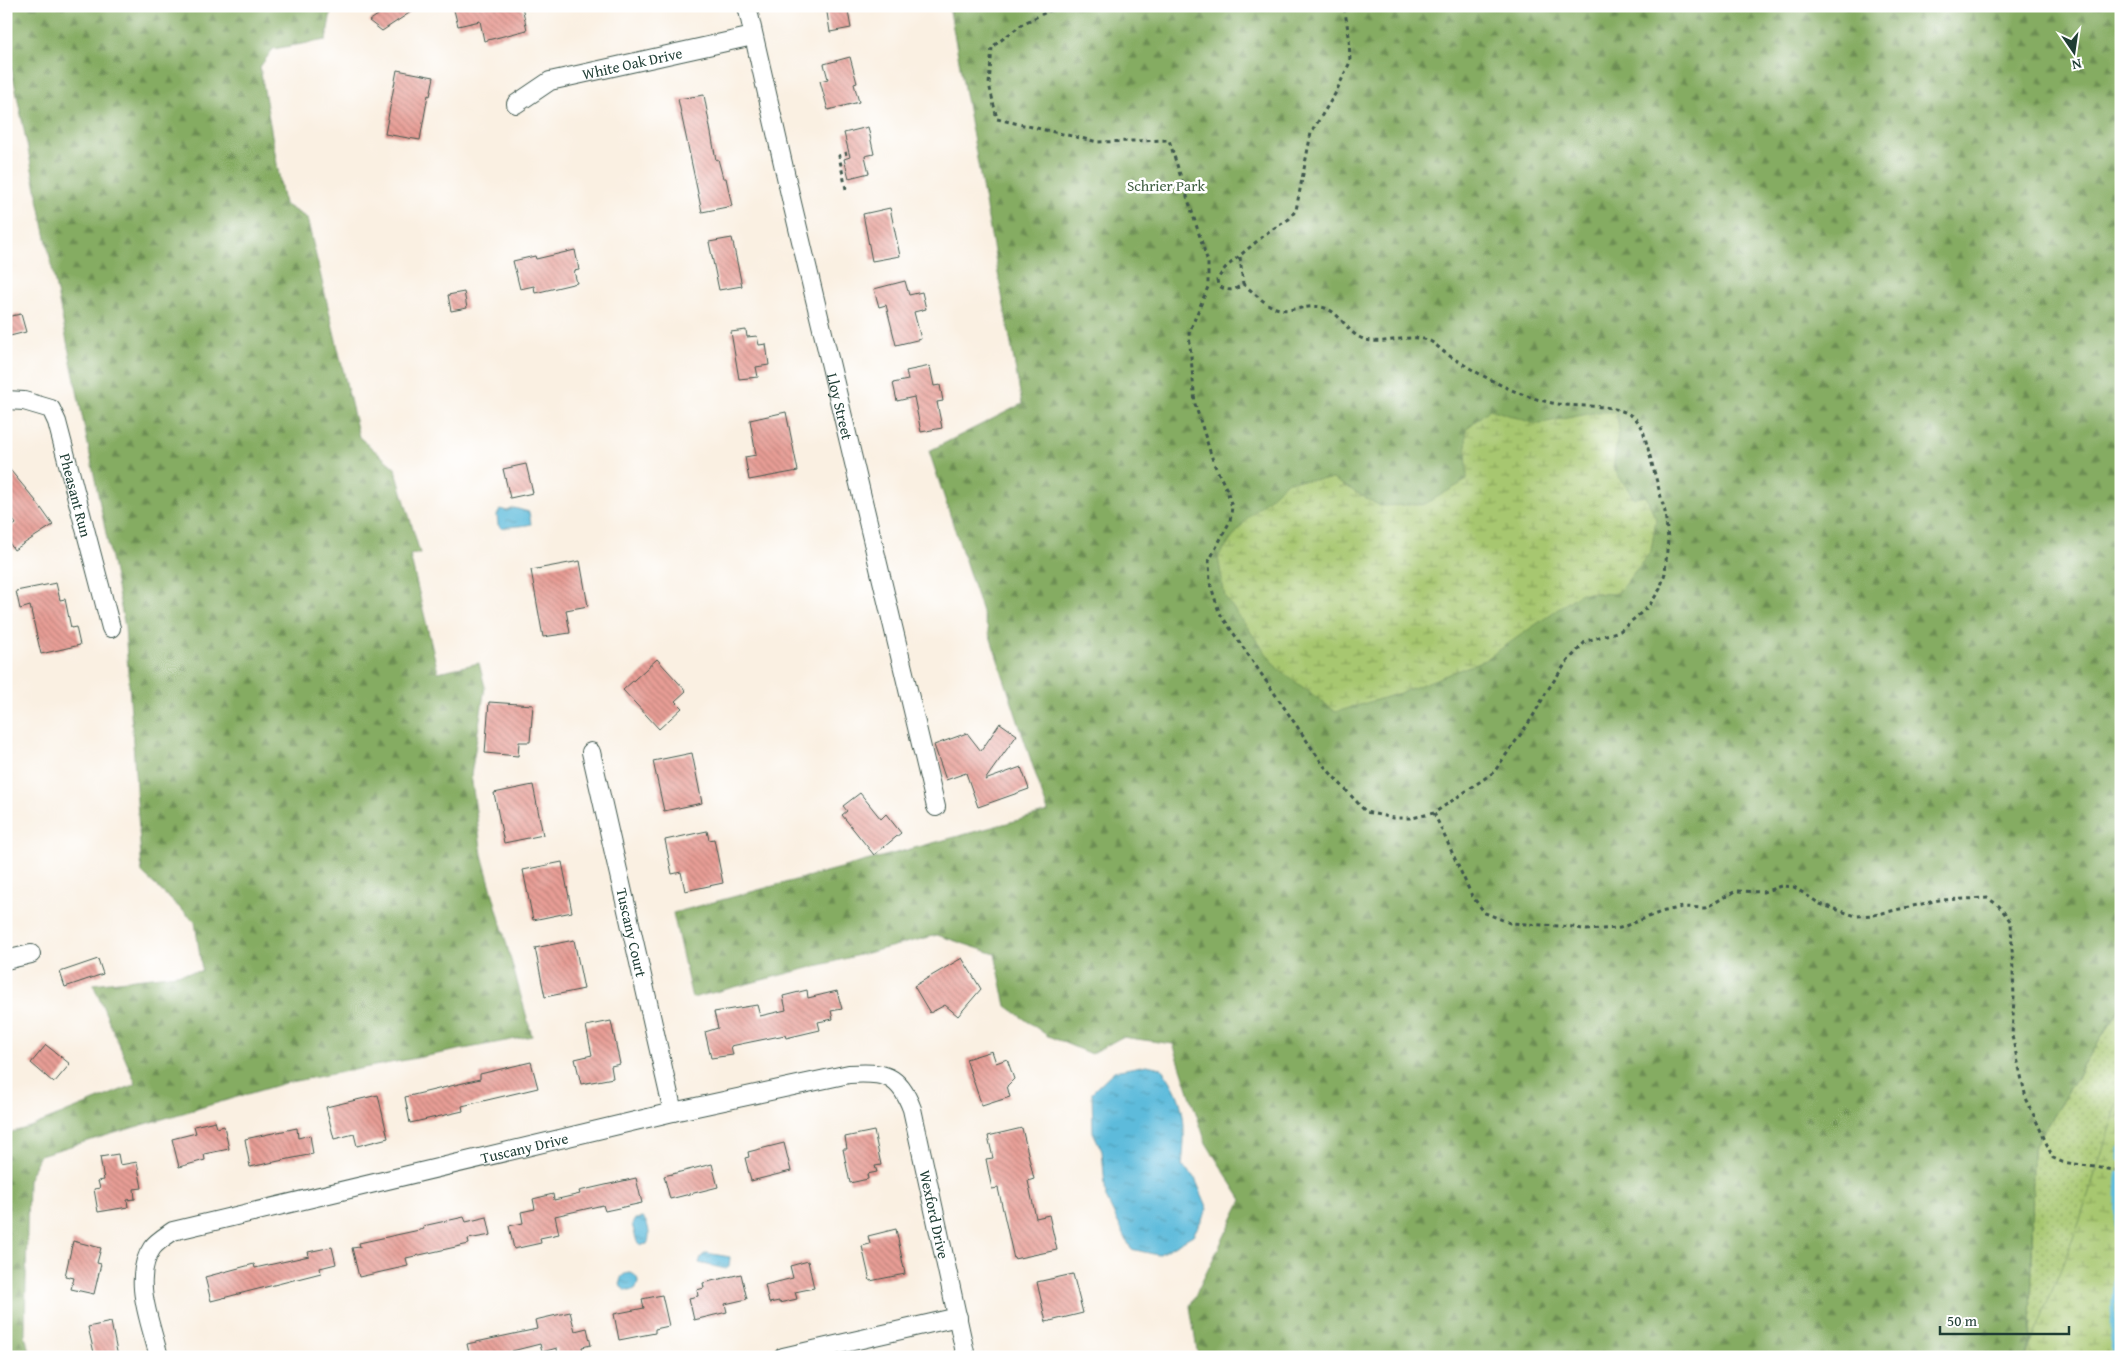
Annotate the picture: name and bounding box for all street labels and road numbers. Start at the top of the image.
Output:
street label: White Oak Drive [580,42,684,84]
street label: Lloy Street [822,371,859,442]
street label: Pheasant Run [55,451,97,540]
street label: Tuscany Court [612,886,653,980]
street label: Tuscany Drive [478,1127,570,1168]
street label: Wexford Drive [915,1168,955,1261]

